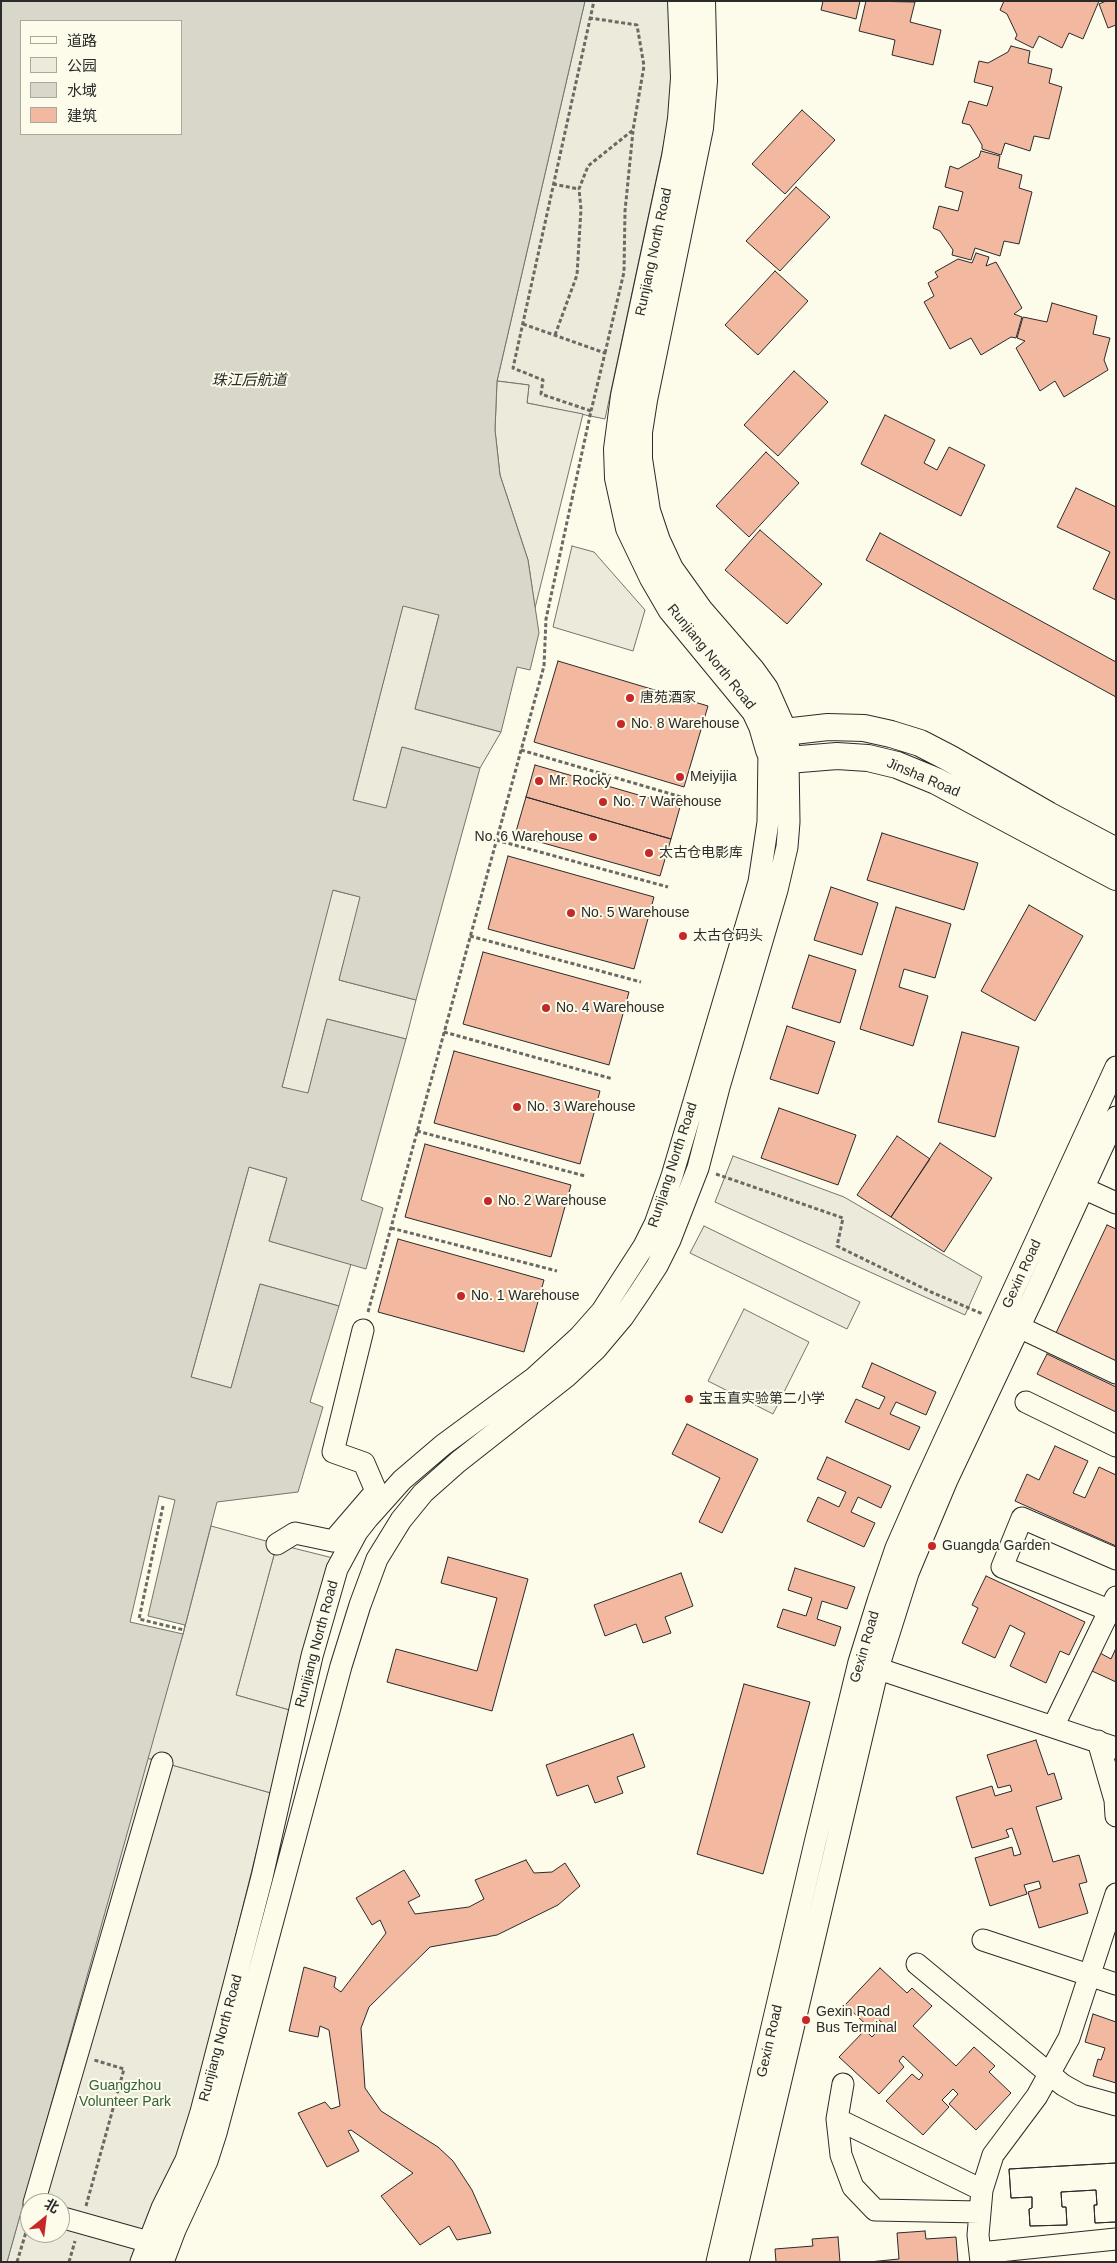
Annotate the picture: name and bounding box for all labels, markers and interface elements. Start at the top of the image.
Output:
legend [20,20,182,135]
text: 道路 [67,32,97,49]
text: 公园 [67,57,97,74]
text: 水域 [67,82,97,99]
text: 建筑 [67,107,97,124]
street label: Runjiang North Road [632,186,676,318]
water label: 珠江后航道 [212,372,286,390]
street label: Runjiang North Road [663,601,759,713]
place label: 唐苑酒家 [640,690,696,706]
marker: 唐苑酒家 [624,692,636,704]
place label: No. 8 Warehouse [631,716,739,732]
marker: No. 8 Warehouse [615,718,627,730]
street label: Jinsha Road [884,755,962,801]
place label: Meiyijia [690,769,737,785]
marker: Meiyijia [674,771,686,783]
place label: Mr. Rocky [549,773,611,789]
marker: Mr. Rocky [533,775,545,787]
place label: No. 7 Warehouse [613,794,721,810]
marker: No. 7 Warehouse [597,796,609,808]
place label: No. 6 Warehouse [475,829,583,845]
marker: No. 6 Warehouse [587,831,599,843]
place label: 太古仓电影库 [659,845,743,861]
marker: 太古仓电影库 [643,847,655,859]
place label: No. 5 Warehouse [581,905,689,921]
marker: No. 5 Warehouse [565,907,577,919]
place label: 太古仓码头 [693,928,763,944]
marker: 太古仓码头 [677,930,689,942]
place label: No. 4 Warehouse [556,1000,664,1016]
marker: No. 4 Warehouse [540,1002,552,1014]
place label: No. 3 Warehouse [527,1099,635,1115]
street label: Runjiang North Road [645,1100,701,1230]
marker: No. 3 Warehouse [511,1101,523,1113]
place label: No. 2 Warehouse [498,1193,606,1209]
marker: No. 2 Warehouse [482,1195,494,1207]
street label: Gexin Road [999,1237,1045,1311]
place label: No. 1 Warehouse [471,1288,579,1304]
marker: No. 1 Warehouse [455,1290,467,1302]
place label: 宝玉直实验第二小学 [699,1391,825,1407]
marker: 宝玉直实验第二小学 [683,1393,695,1405]
place label: Guangda Garden [942,1538,1050,1554]
marker: Guangda Garden [926,1540,938,1552]
street label: Runjiang North Road [292,1579,342,1709]
street label: Gexin Road [847,1609,883,1685]
street label: Runjiang North Road [196,1973,246,2103]
street label: Gexin Road [753,2003,787,2079]
place label: Gexin Road Bus Terminal [816,2004,897,2036]
marker: Gexin Road Bus Terminal [800,2014,812,2026]
park label: Guangzhou Volunteer Park [79,2078,171,2110]
north arrow [20,2193,70,2243]
text: 北 [42,2195,62,2216]

